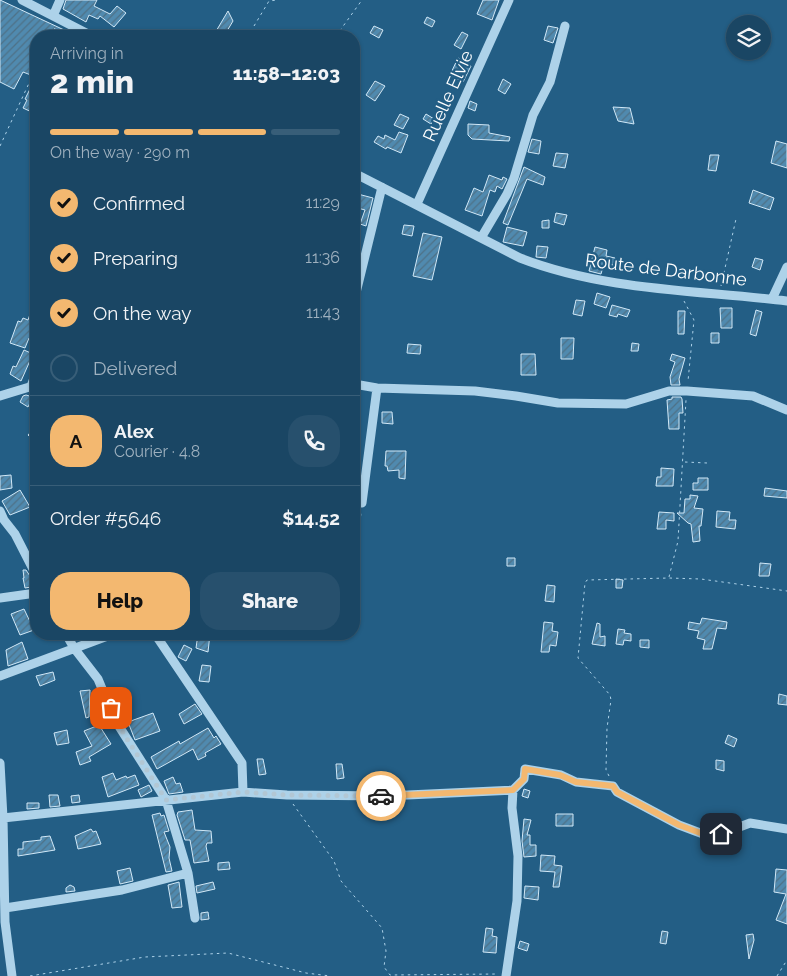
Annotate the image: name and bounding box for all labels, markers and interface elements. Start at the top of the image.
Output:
map controls [726,15,771,60]
button: layers [726,15,771,60]
text: Arriving in [50,44,124,63]
street label: Ruelle Elvie [418,47,477,145]
text: 11:58–12:03 [233,62,340,84]
text: 2 min [50,63,134,100]
text: On the way · 290 m [50,143,190,162]
icon: check [50,189,78,217]
text: Confirmed [93,192,185,214]
text: 11:29 [306,193,340,212]
icon: check [50,244,78,272]
text: Preparing [93,247,178,269]
text: 11:36 [305,248,340,267]
street label: Route de Darbonne [584,249,748,290]
icon: check [50,299,78,327]
text: On the way [93,302,192,324]
text: 11:43 [306,303,340,322]
text: Delivered [93,357,177,379]
button: phone [288,415,340,467]
text: Alex [114,420,154,442]
text: A [70,430,82,452]
text: Courier · 4.8 [114,442,200,461]
text: Order #5646 [50,507,161,529]
text: $14.52 [282,507,340,529]
button: Help [50,572,190,630]
button: Share [200,572,340,630]
pin [90,687,132,729]
icon: bag [97,694,125,722]
courier [356,771,406,821]
icon: car [367,782,395,810]
pin [700,813,742,855]
icon: home [707,820,735,848]

